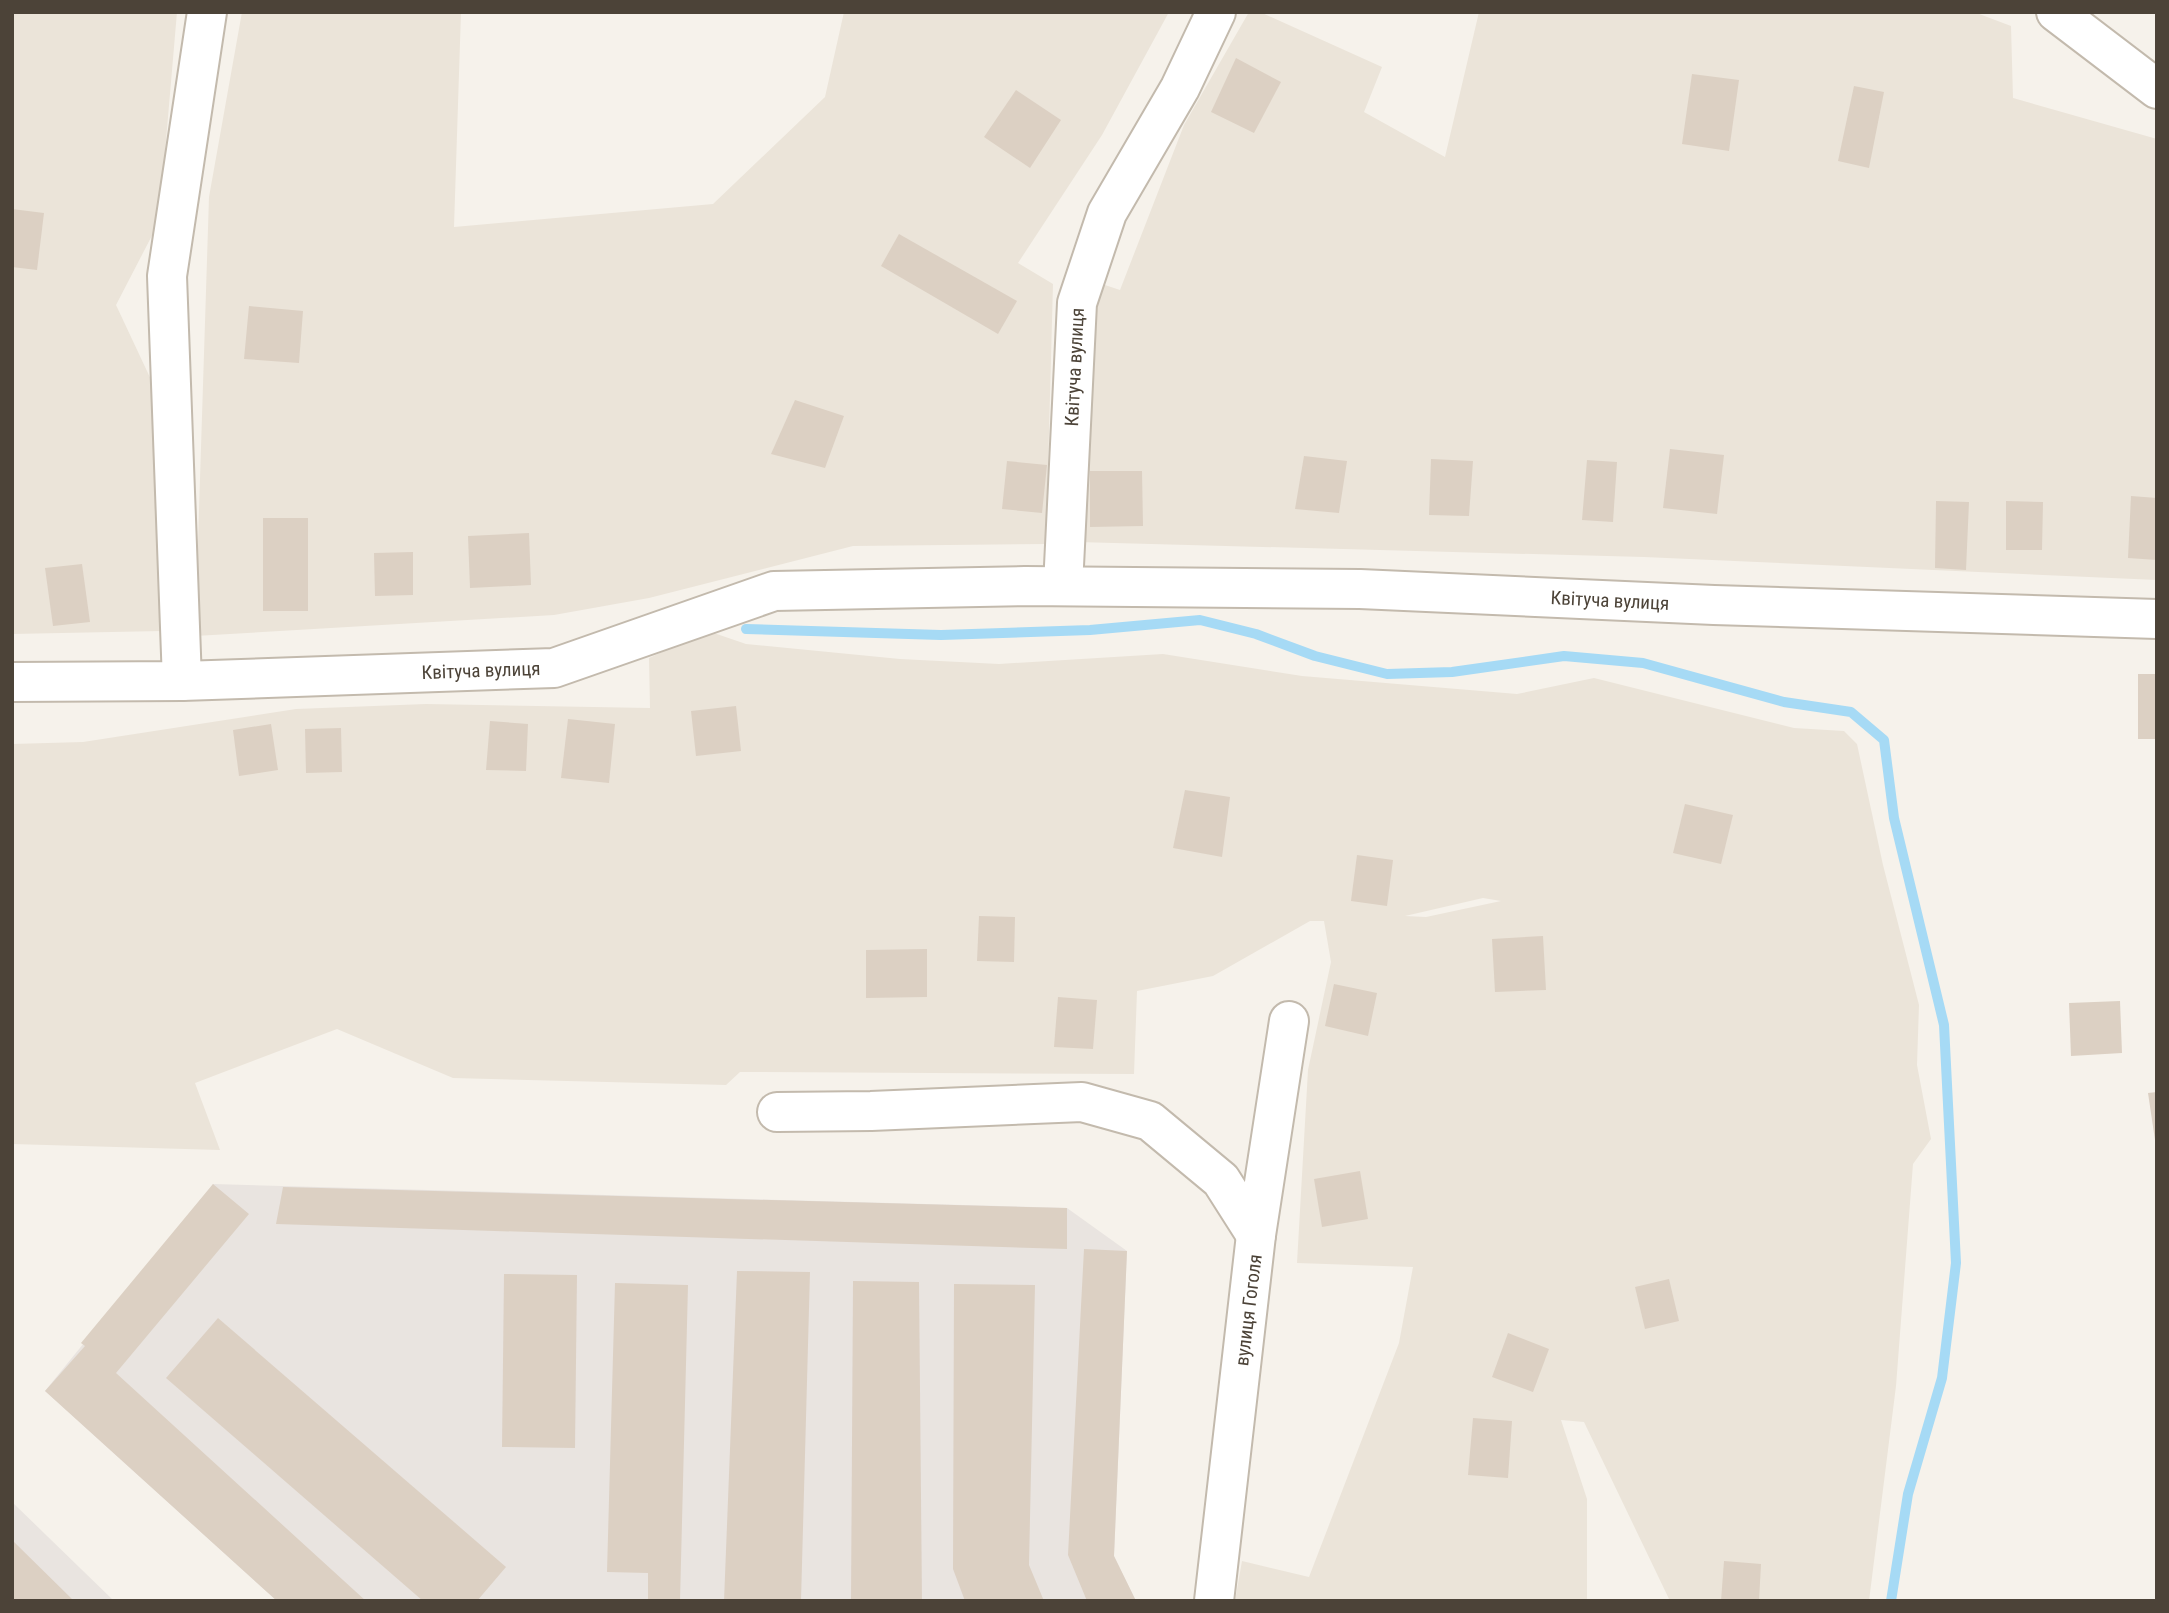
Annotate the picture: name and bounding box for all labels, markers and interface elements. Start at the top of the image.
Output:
street label: Квітуча вулиця [1060,307,1089,427]
street label: Квітуча вулиця [1550,586,1670,615]
street label: Квітуча вулиця [421,657,541,684]
street label: вулиця Гоголя [1230,1253,1267,1367]

